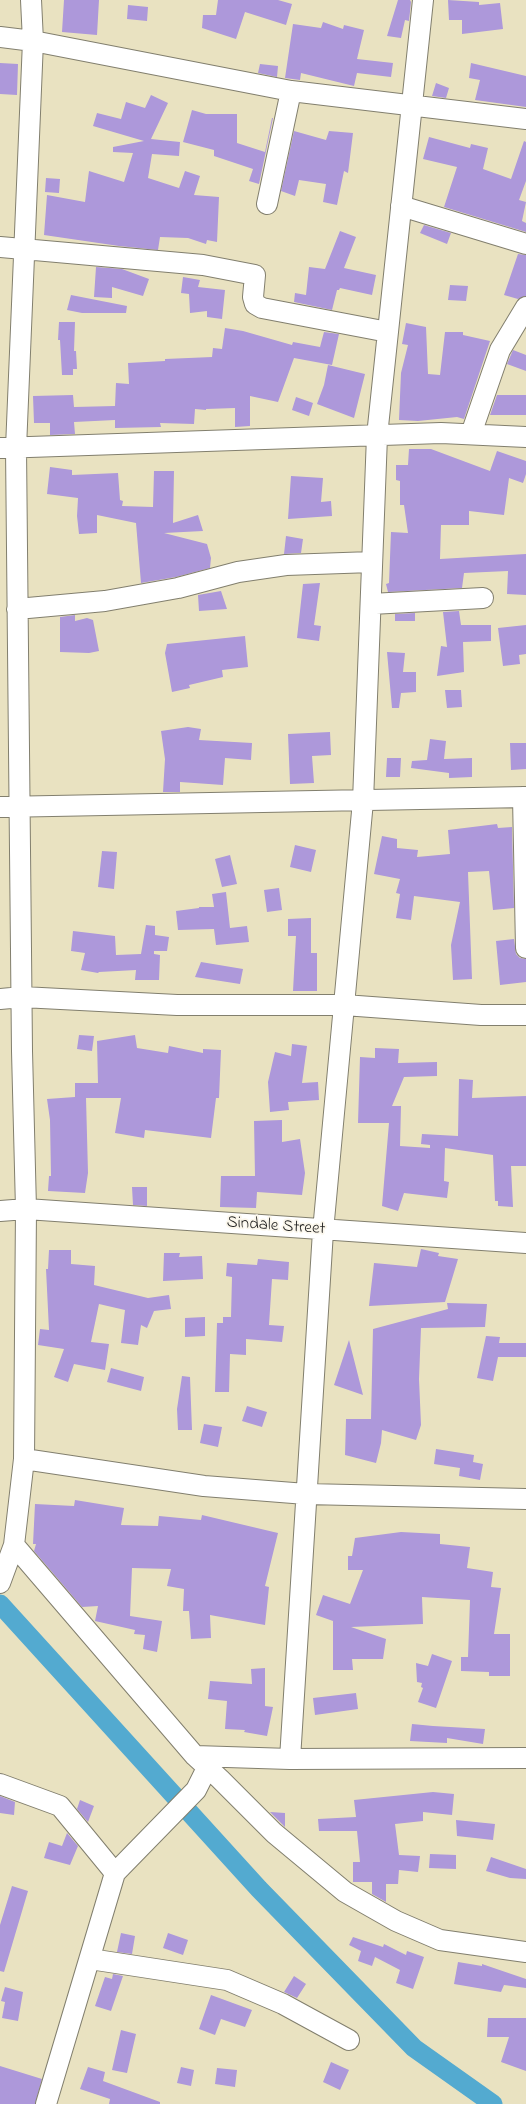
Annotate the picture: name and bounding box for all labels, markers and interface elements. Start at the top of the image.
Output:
street label: Sindale Street [226,1213,326,1241]

